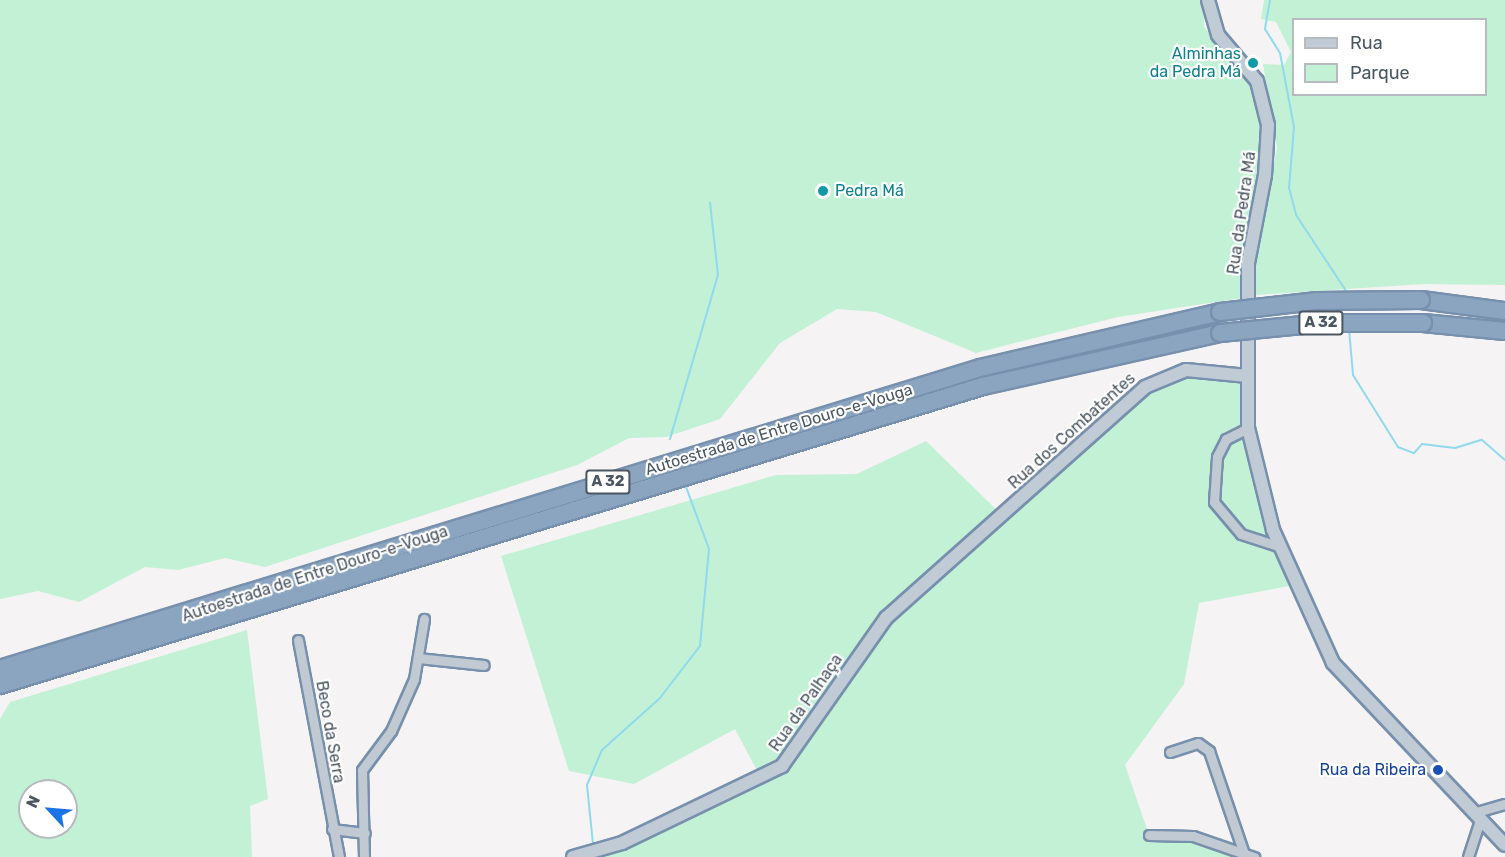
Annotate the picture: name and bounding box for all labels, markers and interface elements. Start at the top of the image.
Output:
legend [1292,18,1487,96]
text: Rua [1350,32,1383,54]
place label: Alminhas da Pedra Má [1150,44,1241,82]
marker: Alminhas da Pedra Má [1246,56,1260,70]
text: Parque [1350,62,1410,84]
street label: Rua da Pedra Má [1224,150,1260,276]
place label: Pedra Má [835,181,904,201]
marker: Pedra Má [816,184,830,198]
road number: A 32 [1297,311,1345,335]
street label: Rua dos Combatentes [1005,369,1139,493]
street label: Autoestrada de Entre Douro-e-Vouga [643,380,915,480]
road number: A 32 [584,470,632,494]
street label: Autoestrada de Entre Douro-e-Vouga [180,522,450,626]
street label: Rua da Palhaça [765,651,847,755]
street label: Beco da Serra [312,679,348,785]
place label: Rua da Ribeira [1319,760,1426,780]
marker: Rua da Ribeira [1431,763,1445,777]
north arrow [18,779,78,839]
text: N [22,792,44,811]

